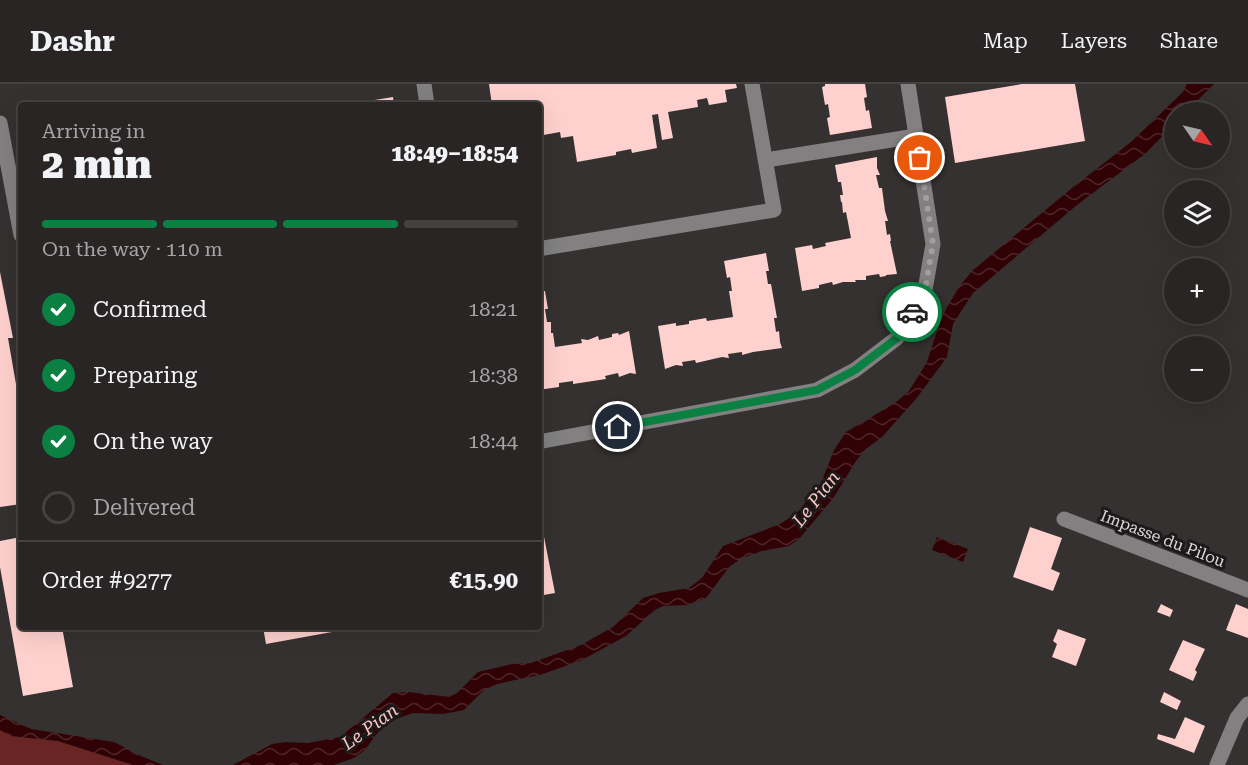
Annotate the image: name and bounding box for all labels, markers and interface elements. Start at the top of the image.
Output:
text: Dashr [30,25,115,58]
text: Map [983,29,1028,53]
text: Layers [1061,29,1127,53]
text: Share [1160,29,1218,53]
north arrow [1164,102,1230,168]
map controls [1164,102,1230,402]
text: Arriving in [42,119,145,143]
pin [894,132,945,183]
text: 18:49–18:54 [391,141,518,166]
icon: bag [903,141,936,174]
text: 2 min [42,142,152,188]
button: layers [1164,180,1230,246]
text: On the way · 110 m [42,237,223,261]
button: + [1164,258,1230,324]
courier [882,282,942,342]
icon: check [42,293,75,326]
icon: car [896,296,929,329]
text: Confirmed [93,297,207,322]
text: 18:21 [468,297,518,321]
button: − [1164,336,1230,402]
icon: check [42,359,75,392]
text: Preparing [93,363,197,388]
text: 18:38 [468,363,518,387]
pin [592,401,643,452]
icon: home [601,410,634,443]
icon: check [42,425,75,458]
text: On the way [93,429,213,454]
text: 18:44 [468,429,518,453]
water label: Le Pian [787,467,844,531]
text: Delivered [93,495,195,520]
street label: Impasse du Pilou [1098,506,1228,571]
text: Order #9277 [42,568,172,593]
text: €15.90 [449,568,518,593]
water label: Le Pian [337,699,402,755]

